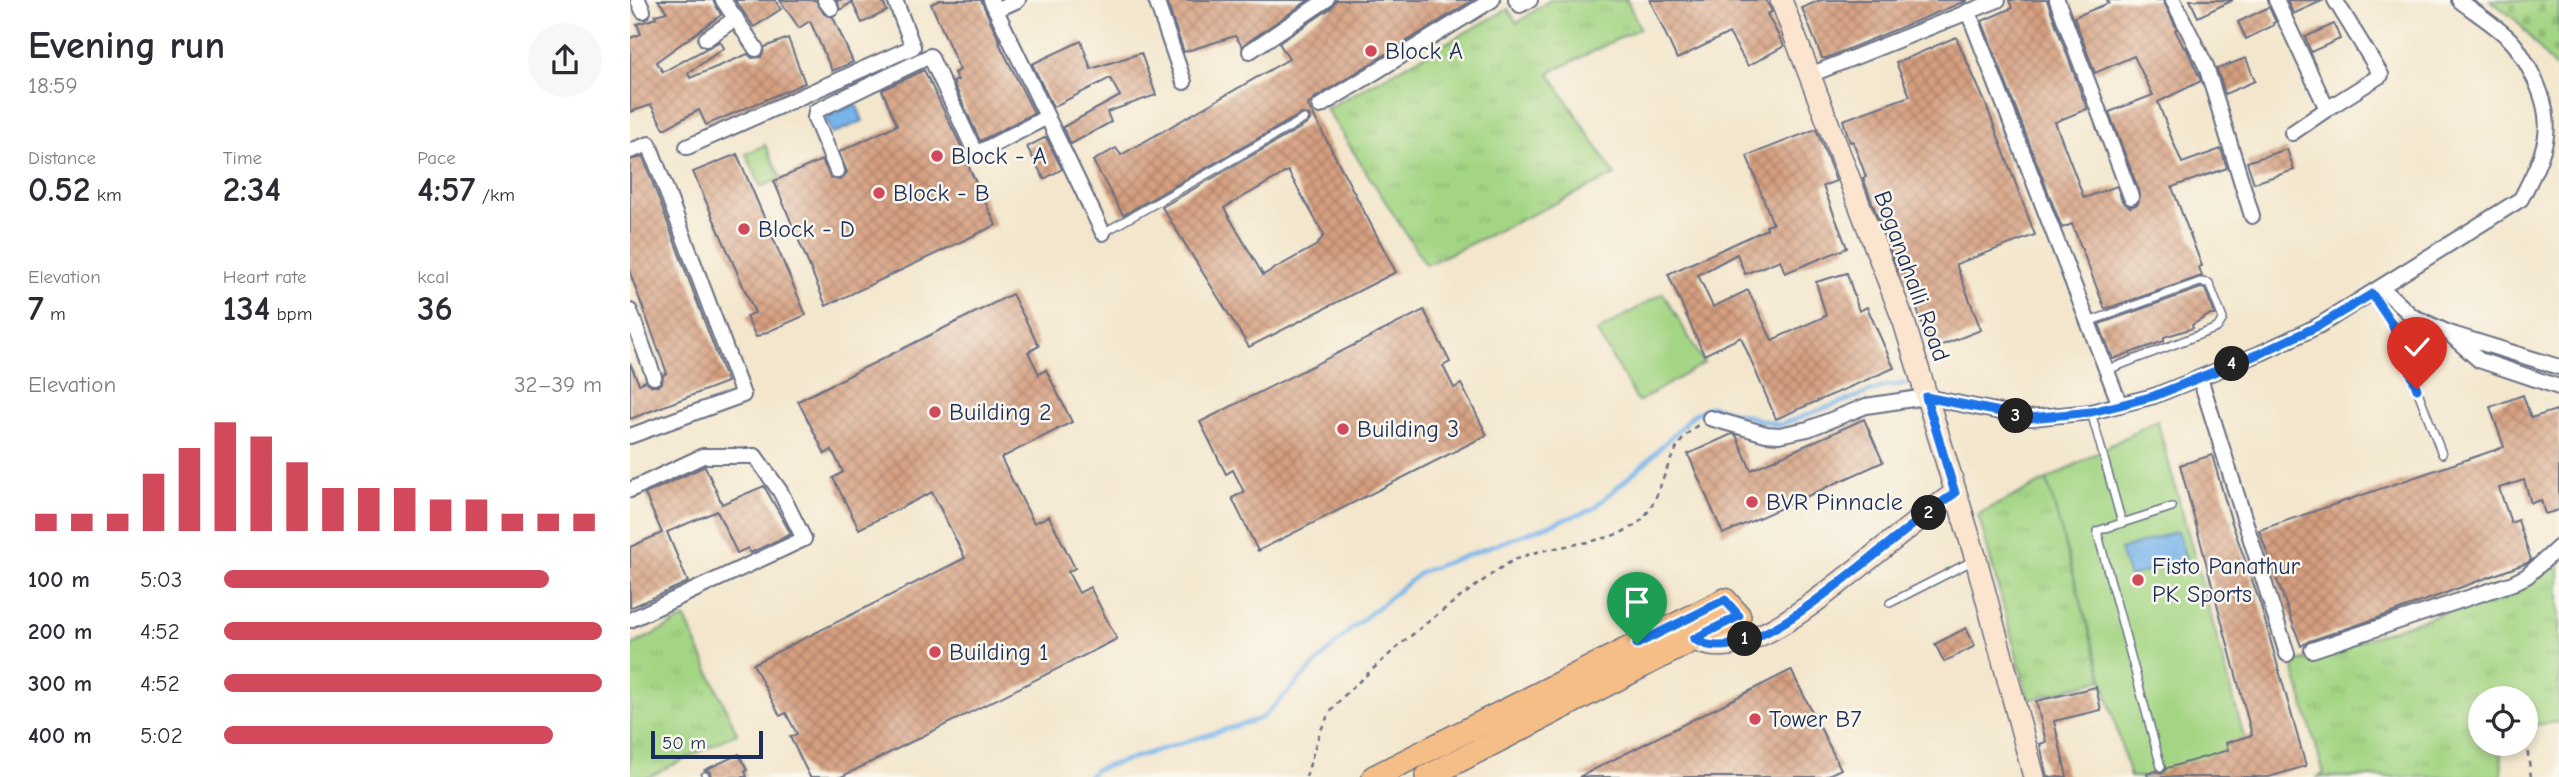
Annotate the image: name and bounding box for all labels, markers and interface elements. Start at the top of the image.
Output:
button: share [528,23,602,97]
text: Evening run [28,24,225,68]
place label: Block A [1385,37,1463,65]
marker: Block A [1363,43,1379,59]
text: 18:59 [28,72,78,99]
place label: Block - A [951,142,1047,170]
text: Distance [28,147,96,169]
text: Time [223,147,262,169]
text: Pace [417,147,456,169]
marker: Block - A [929,148,945,164]
text: 0.52 [28,169,90,210]
text: 2:34 [223,169,281,210]
text: 4:57 [417,169,475,210]
place label: Block - B [893,179,990,207]
text: km [90,184,122,206]
text: /km [475,184,515,206]
marker: Block - B [871,185,887,201]
street label: Boganahalli Road [1868,187,1956,365]
place label: Block - D [758,215,855,243]
marker: Block - D [736,221,752,237]
text: Elevation [28,266,101,288]
text: Heart rate [223,266,306,288]
text: kcal [417,266,449,288]
text: 7 [28,288,44,329]
text: 134 [223,288,270,329]
text: 36 [417,288,453,329]
text: m [44,303,66,325]
text: bpm [270,303,312,325]
pin [2387,317,2447,389]
icon: check [2398,328,2436,366]
pin: 4 [2214,346,2250,382]
text: 4 [2227,352,2236,374]
text: Elevation [28,371,116,398]
text: 32–39 m [514,371,602,398]
place label: Building 2 [949,398,1052,426]
pin: 3 [1998,398,2034,434]
marker: Building 2 [927,404,943,420]
text: 3 [2011,404,2020,426]
place label: Building 3 [1357,415,1459,443]
marker: Building 3 [1335,421,1351,437]
place label: BVR Pinnacle [1766,488,1903,516]
marker: BVR Pinnacle [1744,494,1760,510]
pin: 2 [1912,496,1946,530]
text: 2 [1924,501,1933,523]
place label: Fisto Panathur PK Sports [2152,552,2301,608]
text: 100 m [28,566,90,593]
text: 5:03 [140,566,182,593]
pin [1607,572,1667,644]
marker: Fisto Panathur PK Sports [2130,572,2146,588]
icon: arrive [1618,583,1656,621]
text: 200 m [28,618,92,645]
text: 4:52 [140,618,180,645]
pin: 1 [1728,622,1762,656]
text: 1 [1741,627,1748,649]
place label: Building 1 [949,638,1049,666]
marker: Building 1 [927,644,943,660]
text: 300 m [28,670,92,697]
text: 4:52 [140,670,180,697]
map controls [2468,686,2538,756]
button: locate [2468,686,2538,756]
place label: Tower B7 [1769,705,1862,733]
marker: Tower B7 [1747,711,1763,727]
text: 400 m [28,722,92,749]
text: 5:02 [140,722,183,749]
scale bar [651,728,763,760]
text: 50 m [662,732,706,754]

